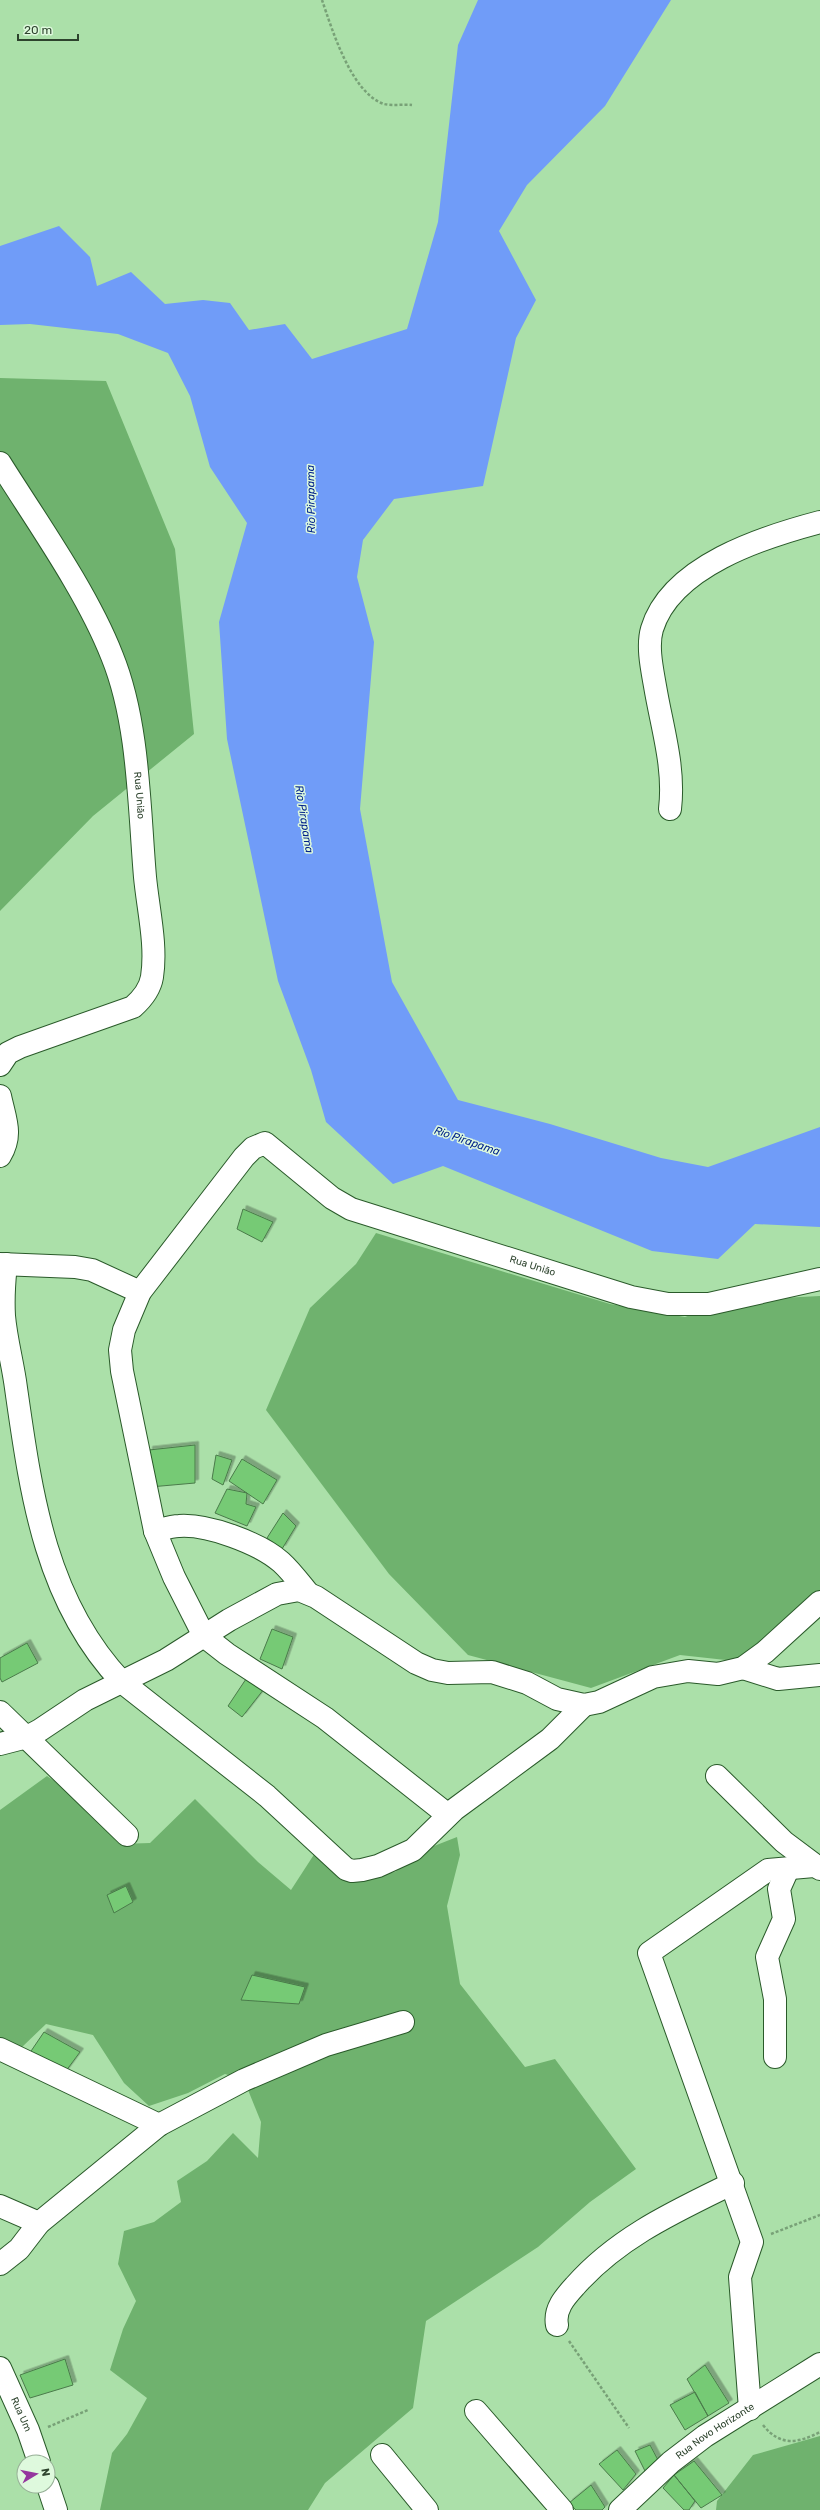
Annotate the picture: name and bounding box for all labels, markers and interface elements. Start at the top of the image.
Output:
scale bar [18,16,78,42]
text: 20 m [24,23,52,37]
water label: Rio Pirapama [304,464,318,533]
street label: Rua União [131,771,147,820]
water label: Rio Pirapama [292,784,316,854]
water label: Rio Pirapama [432,1124,502,1158]
street label: Rua União [508,1253,557,1279]
street label: Rua Um [8,2395,34,2434]
street label: Rua Novo Horizonte [674,2400,757,2462]
north arrow [16,2454,56,2494]
text: N [38,2467,52,2477]

